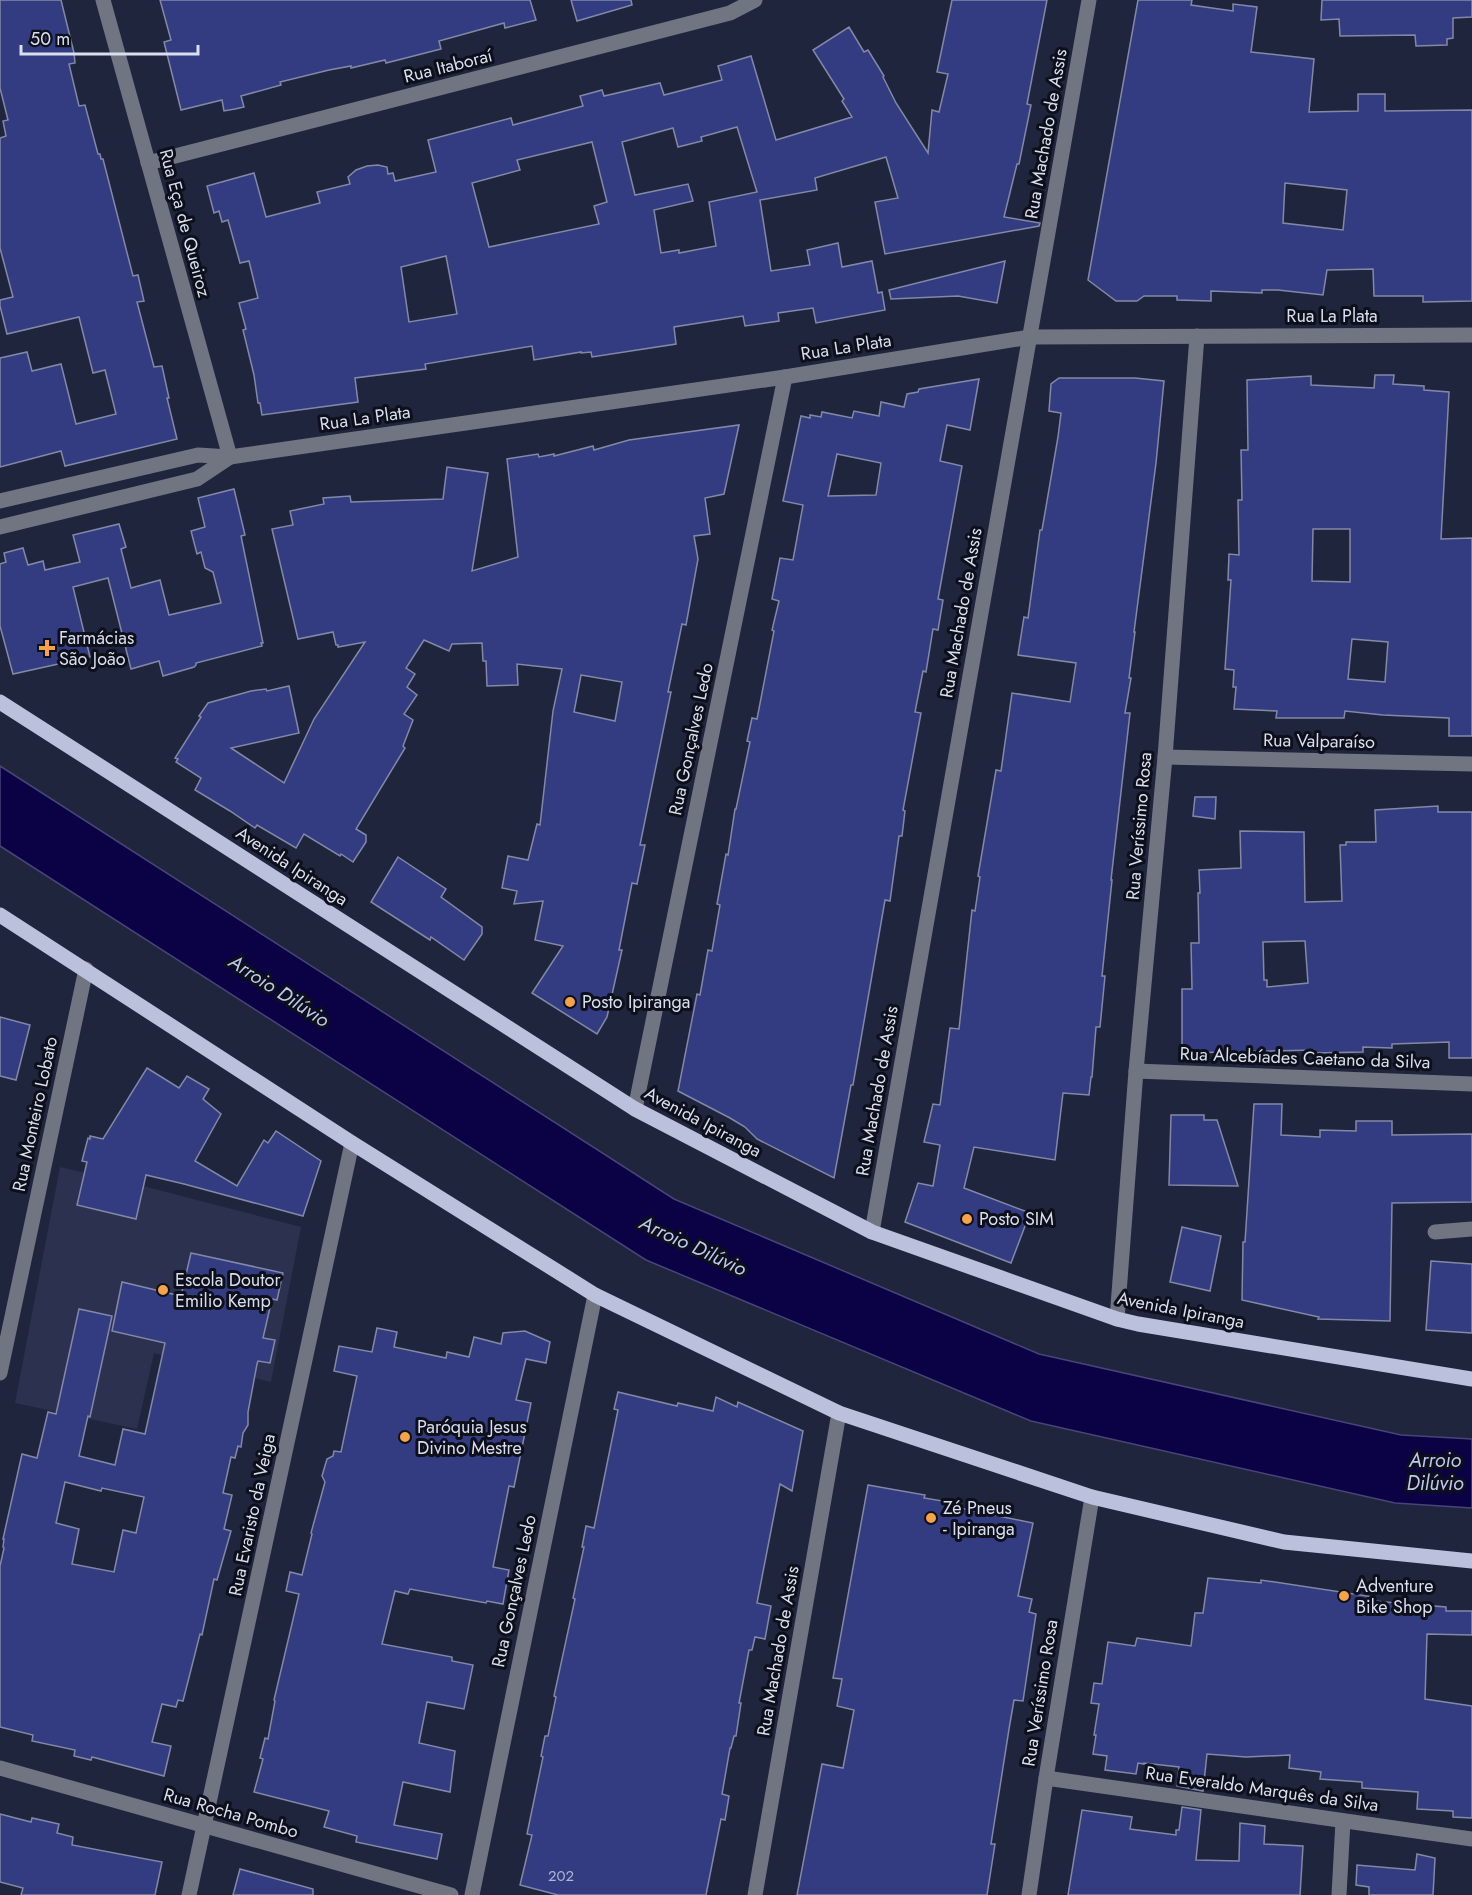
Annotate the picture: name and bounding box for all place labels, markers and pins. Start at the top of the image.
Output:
place label: Farmácias São João [59,625,134,672]
marker: Farmácias São João [40,641,54,655]
place label: Posto Ipiranga [582,989,691,1015]
marker: Posto Ipiranga [563,995,577,1009]
place label: Posto SIM [979,1206,1054,1232]
marker: Posto SIM [960,1212,974,1226]
place label: Escola Doutor Emilio Kemp [175,1267,281,1314]
marker: Escola Doutor Emilio Kemp [156,1283,170,1297]
place label: Paróquia Jesus Divino Mestre [417,1414,527,1461]
marker: Paróquia Jesus Divino Mestre [398,1430,412,1444]
place label: Zé Pneus - Ipiranga [943,1495,1015,1542]
marker: Zé Pneus - Ipiranga [924,1511,938,1525]
place label: Adventure Bike Shop [1356,1573,1433,1620]
marker: Adventure Bike Shop [1337,1589,1351,1603]

